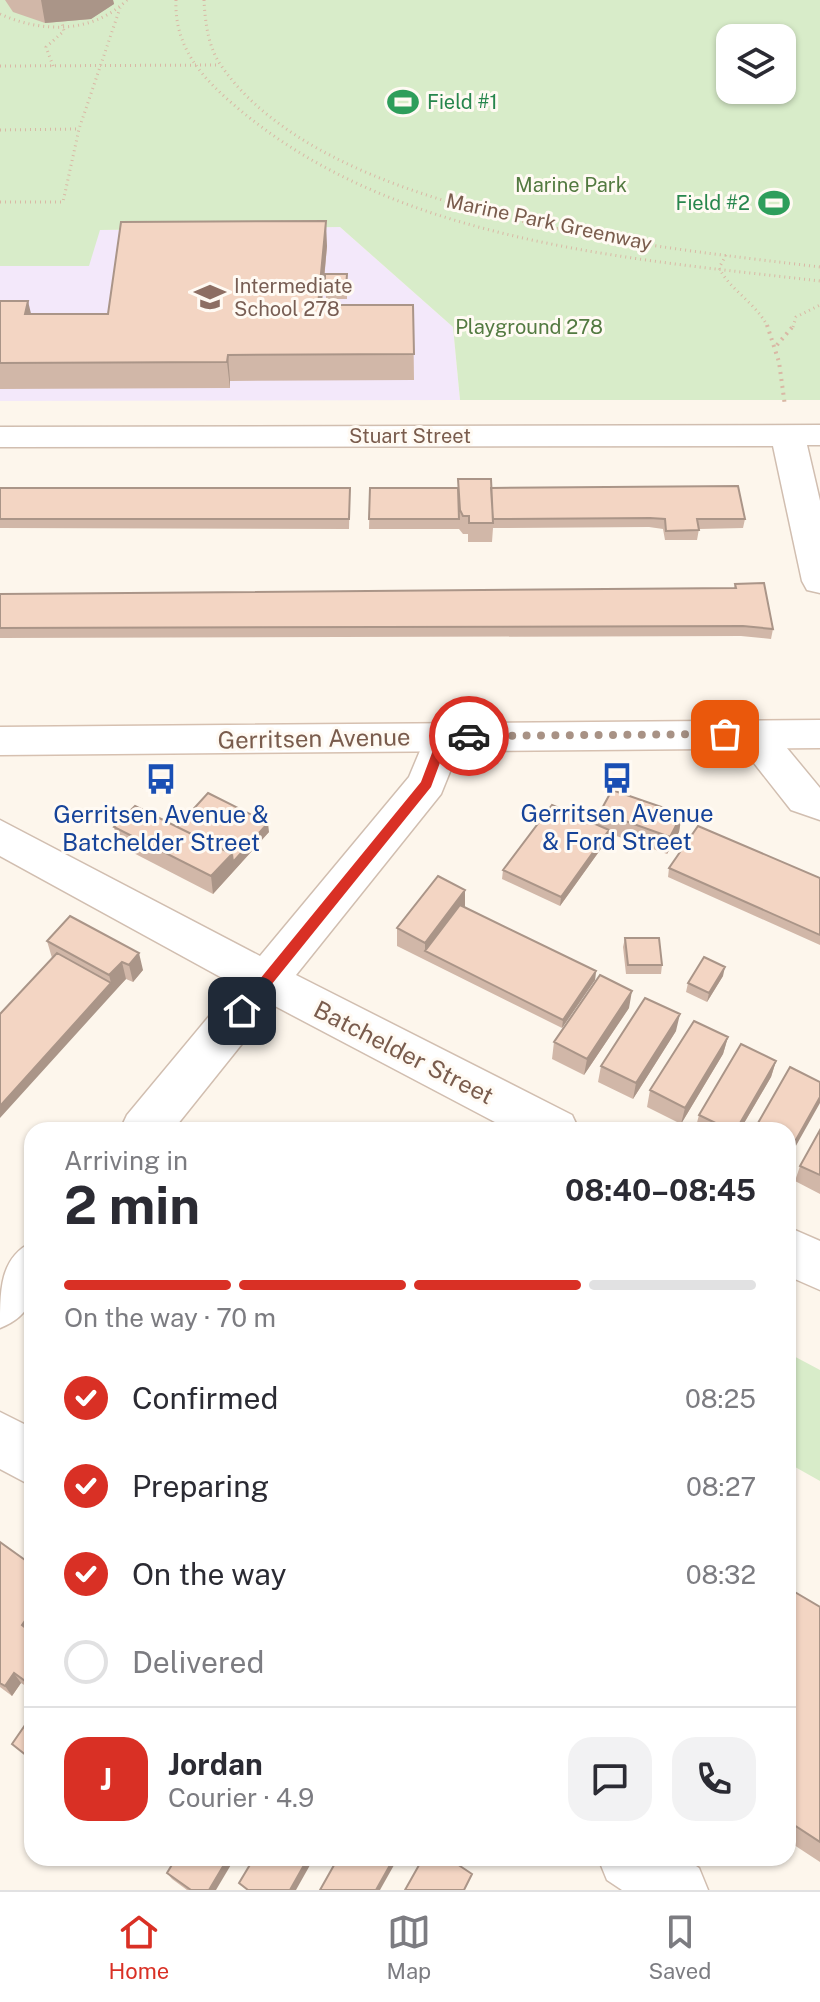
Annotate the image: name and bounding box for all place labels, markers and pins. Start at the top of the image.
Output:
sports icon: Field #1 [386,85,420,119]
place label: Field #1 [427,90,498,114]
sports icon: Field #2 [757,186,791,220]
place label: Field #2 [676,191,750,215]
place label: Intermediate School 278 [234,274,353,321]
school or university icon: Intermediate School 278 [193,280,227,314]
pin [691,700,759,768]
bus stop icon: Gerritsen Avenue & Ford Street [600,761,634,795]
bus stop icon: Gerritsen Avenue & Batchelder Street [144,762,178,796]
place label: Gerritsen Avenue & Ford Street [520,799,714,855]
place label: Gerritsen Avenue & Batchelder Street [53,800,269,856]
pin [208,977,276,1045]

